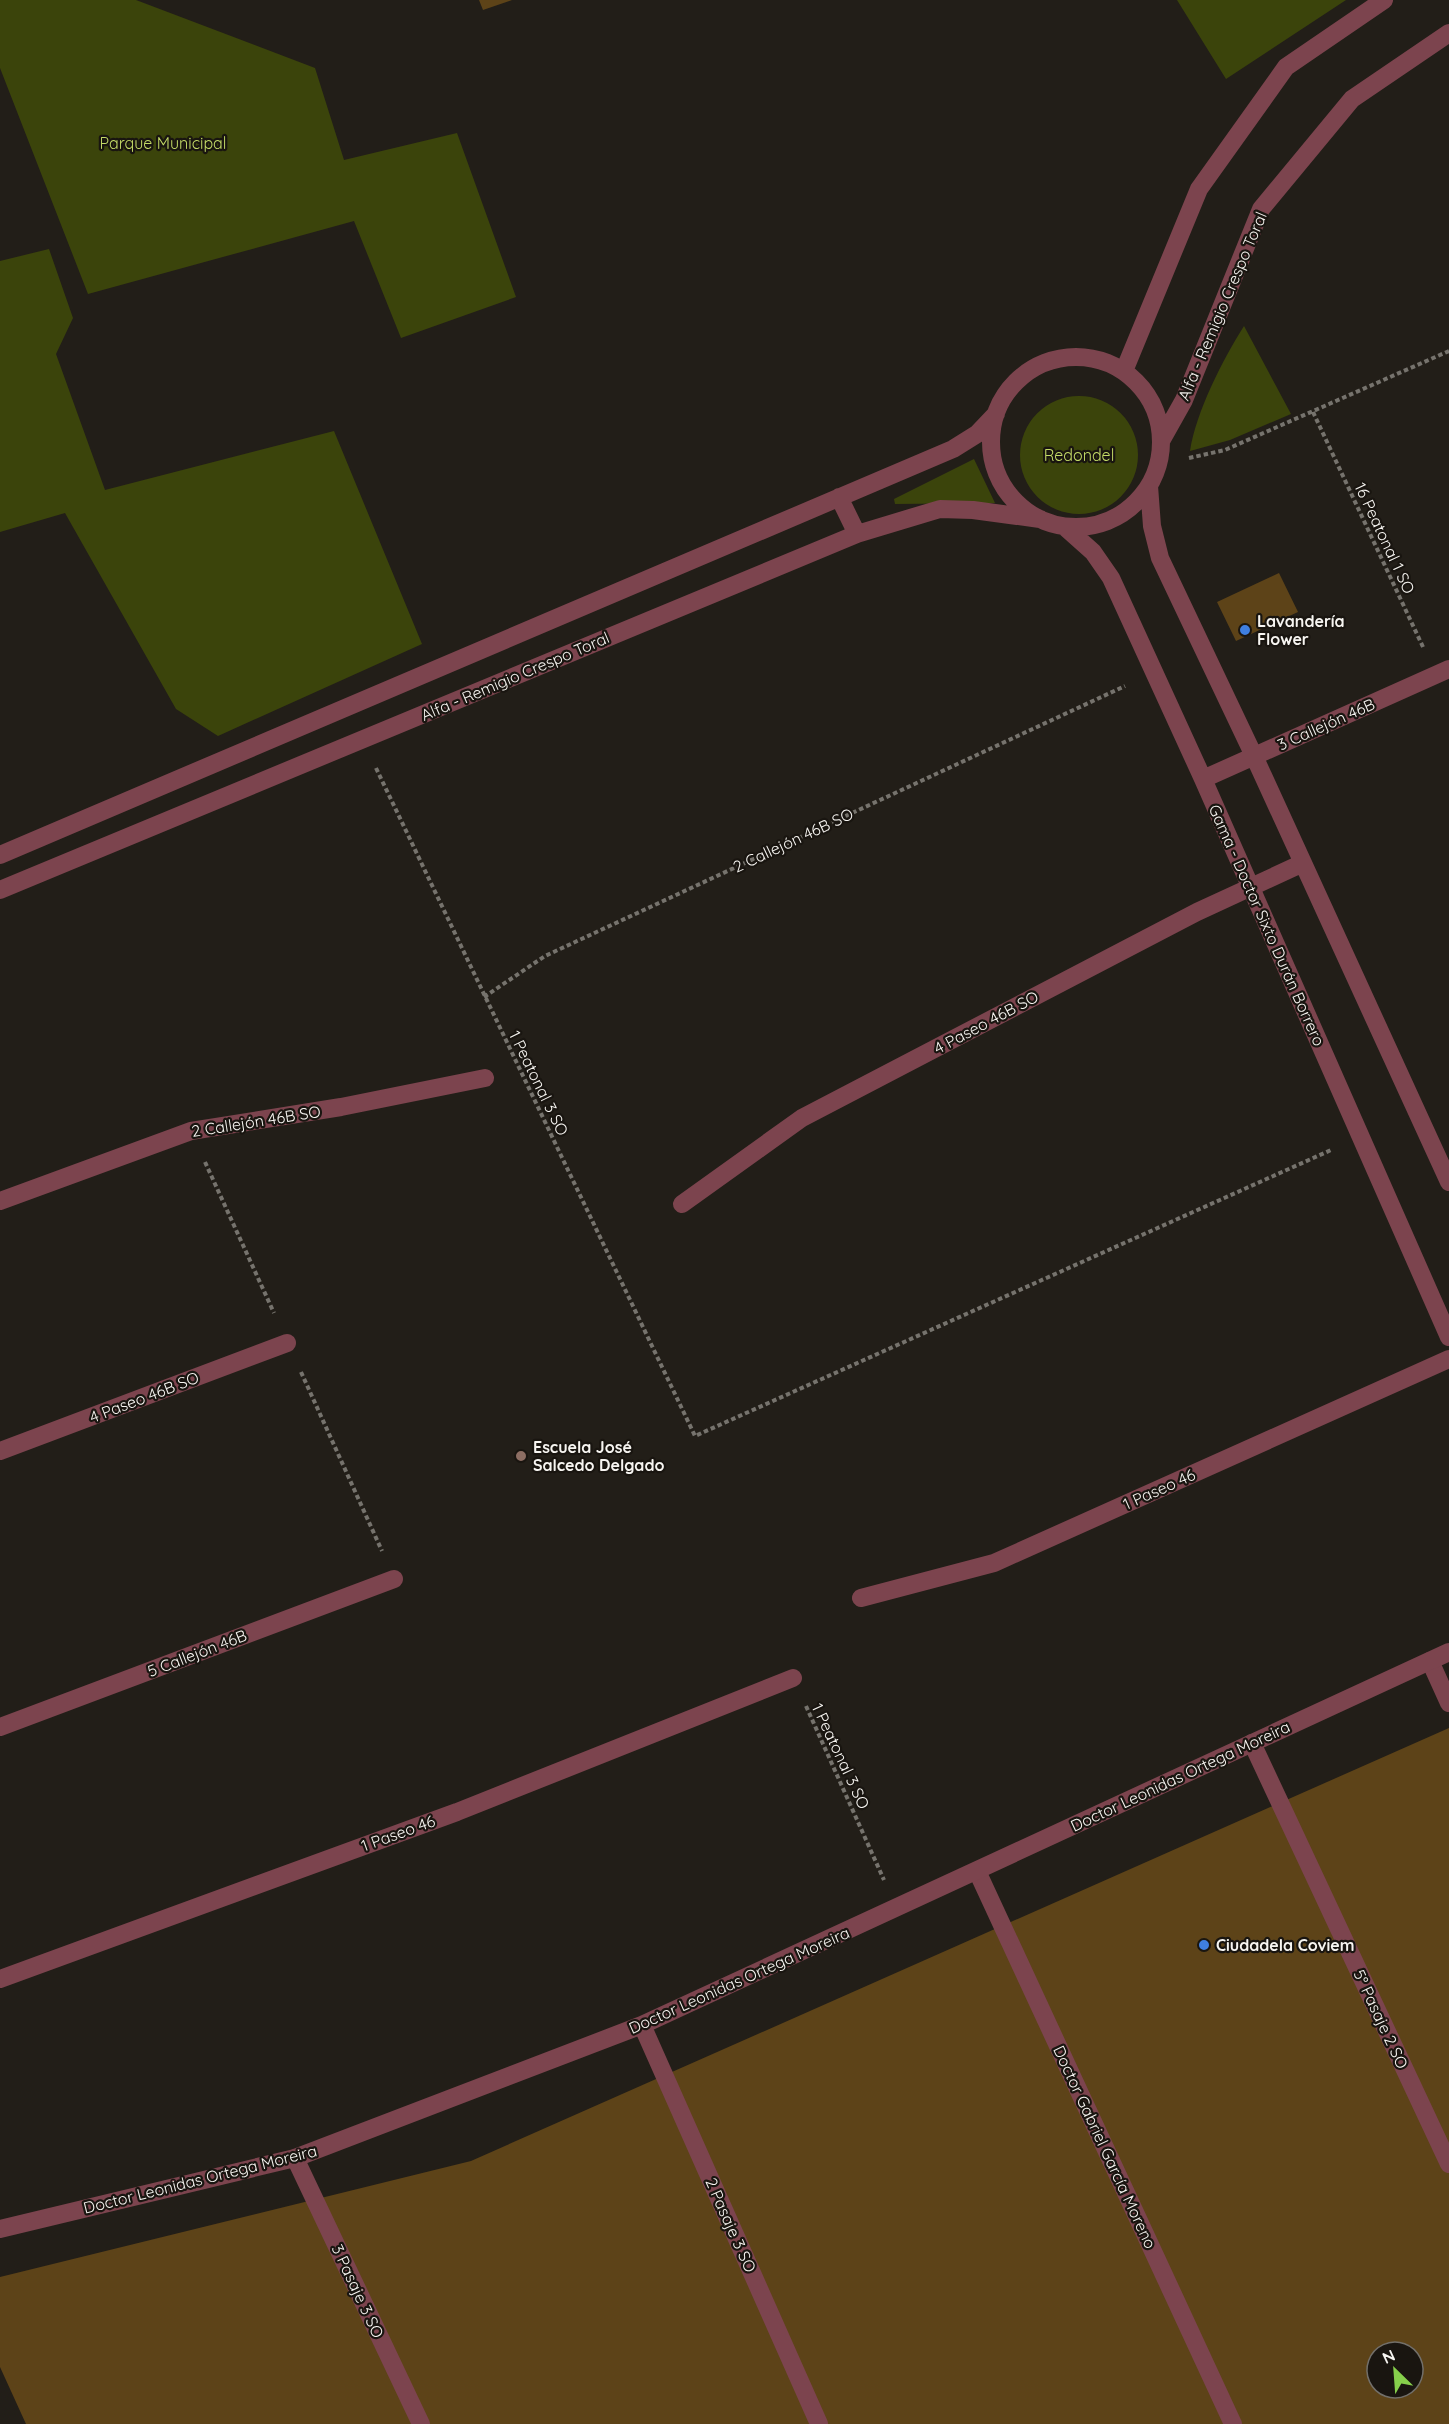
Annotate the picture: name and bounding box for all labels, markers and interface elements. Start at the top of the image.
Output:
park label: Parque Municipal [100,133,226,153]
street label: Alfa - Remigio Crespo Toral [1173,209,1271,403]
park label: Redondel [1044,445,1114,465]
street label: 16 Peatonal 1 SO [1350,479,1420,597]
place label: Lavandería Flower [1257,611,1345,649]
marker: Lavandería Flower [1238,623,1252,637]
street label: Alfa - Remigio Crespo Toral [418,627,612,725]
street label: 3 Callejón 46B [1274,694,1378,754]
street label: Gama - Doctor Sixto Durán Borrero [1205,801,1329,1049]
street label: 2 Callejón 46B SO [730,803,856,877]
street label: 4 Paseo 46B SO [930,986,1042,1058]
street label: 1 Peatonal 3 SO [505,1027,573,1139]
street label: 2 Callejón 46B SO [190,1101,322,1141]
street label: 4 Paseo 46B SO [86,1367,202,1427]
place label: Escuela José Salcedo Delgado [533,1437,664,1475]
marker: Escuela José Salcedo Delgado [514,1449,528,1463]
street label: 1 Paseo 46 [1120,1464,1199,1514]
street label: 5 Callejón 46B [145,1625,249,1681]
street label: 1 Peatonal 3 SO [808,1700,874,1812]
street label: Doctor Leonidas Ortega Moreira [1067,1716,1293,1836]
street label: 1 Paseo 46 [358,1810,438,1856]
street label: Doctor Leonidas Ortega Moreira [625,1922,853,2038]
place label: Ciudadela Coviem [1216,1935,1355,1955]
marker: Ciudadela Coviem [1197,1938,1211,1952]
street label: 5° Pasaje 2 SO [1349,1966,1413,2072]
street label: Doctor Gabriel García Moreno [1049,2042,1161,2252]
street label: Doctor Leonidas Ortega Moreira [81,2140,319,2218]
street label: 2 Pasaje 3 SO [701,2175,761,2275]
street label: 3 Pasaje 3 SO [328,2241,388,2341]
north arrow [1365,2340,1425,2400]
text: N [1379,2345,1398,2368]

